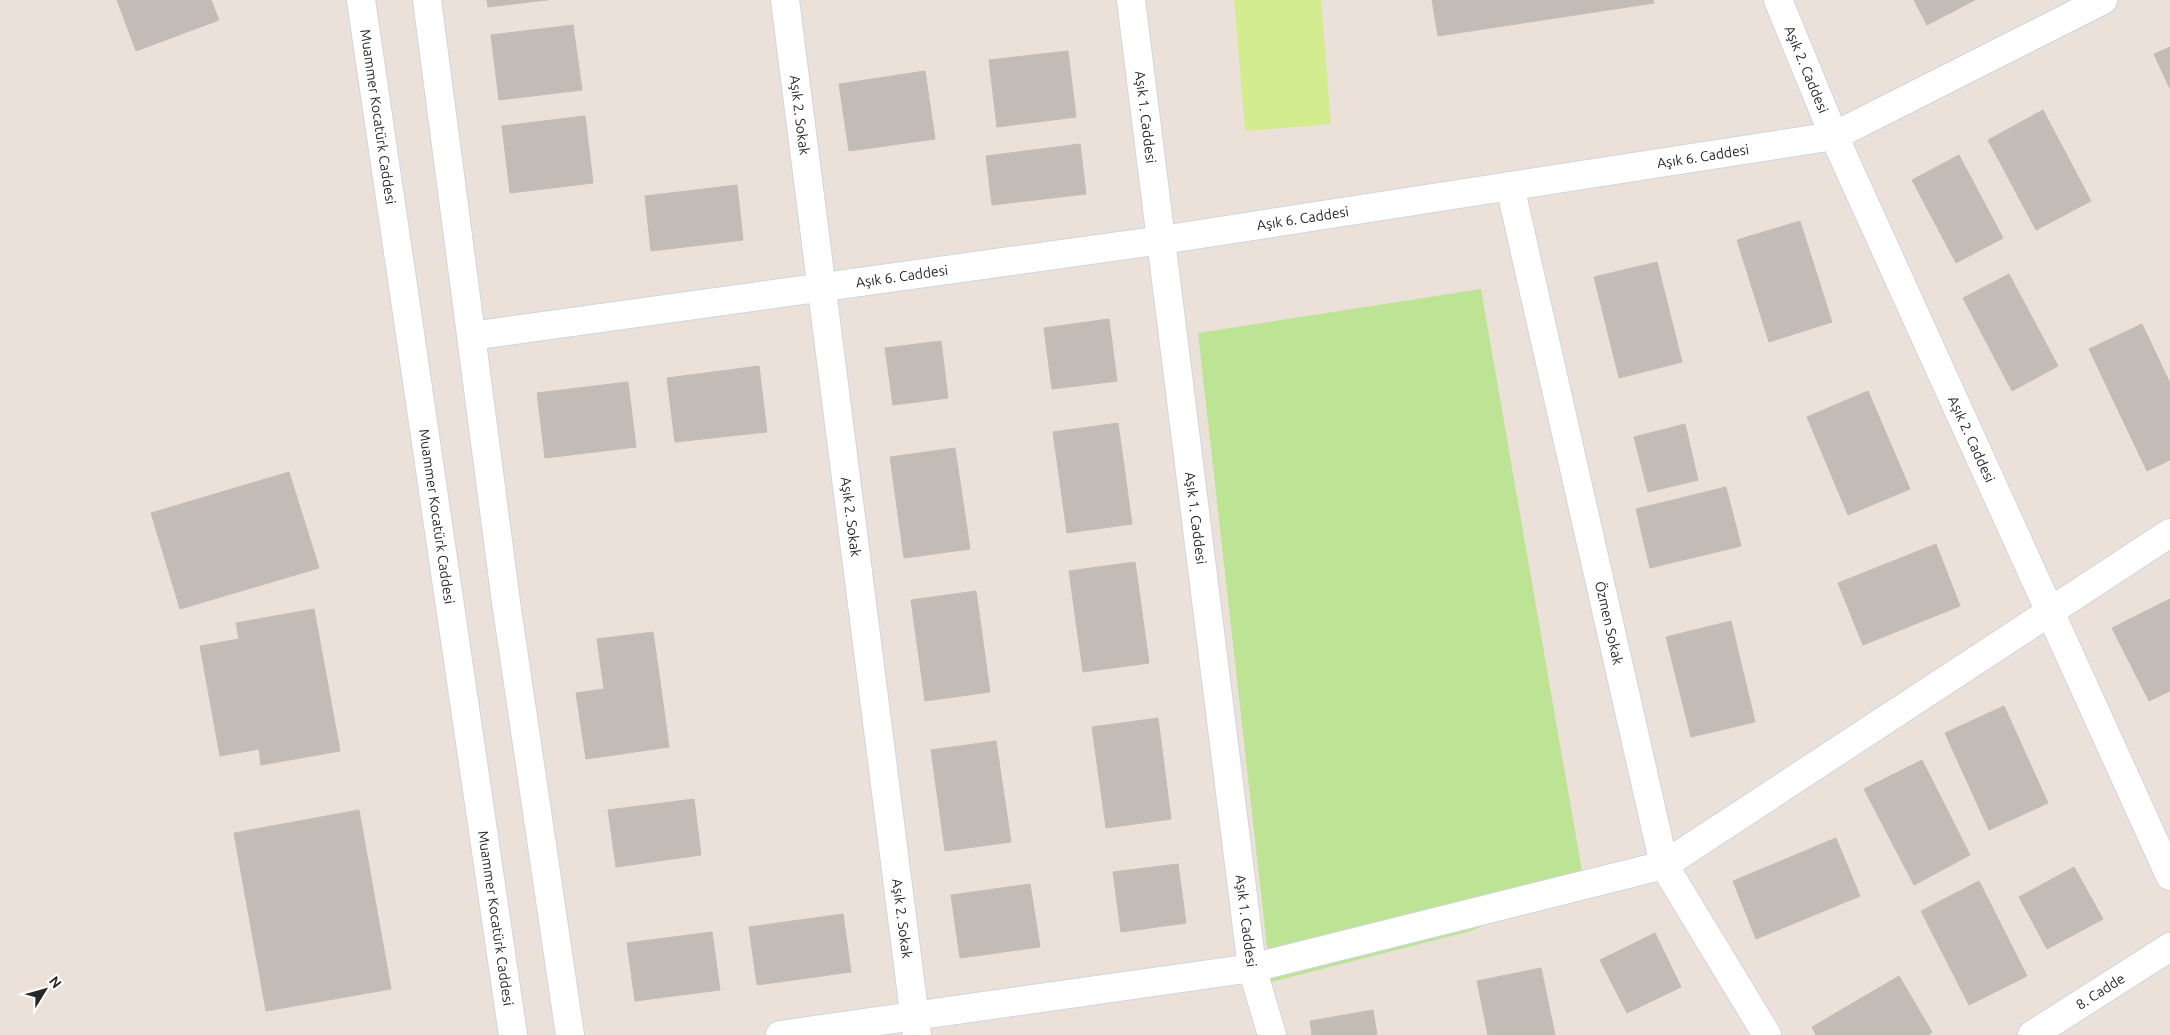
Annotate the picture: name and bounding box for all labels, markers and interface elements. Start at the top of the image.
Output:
street label: Aşık 2. Caddesi [1781,23,1832,115]
street label: Muammer Kocatürk Caddesi [357,28,399,205]
street label: Aşık 1. Caddesi [1132,70,1159,164]
street label: Aşık 2. Sokak [787,74,813,156]
street label: Aşık 6. Caddesi [1656,141,1750,171]
street label: Aşık 6. Caddesi [1255,203,1350,233]
street label: Aşık 6. Caddesi [855,262,949,290]
street label: Aşık 2. Caddesi [1945,393,1998,485]
street label: Muammer Kocatürk Caddesi [416,428,458,605]
street label: Aşık 1. Caddesi [1182,471,1209,565]
street label: Aşık 2. Sokak [838,476,864,558]
street label: Özmen Sokak [1592,579,1626,666]
street label: Muammer Kocatürk Caddesi [475,830,517,1007]
street label: Aşık 1. Caddesi [1232,874,1260,968]
street label: Aşık 2. Sokak [889,878,915,960]
north arrow [20,965,70,1015]
street label: 8. Cadde [2073,970,2128,1013]
text: N [46,973,65,991]

